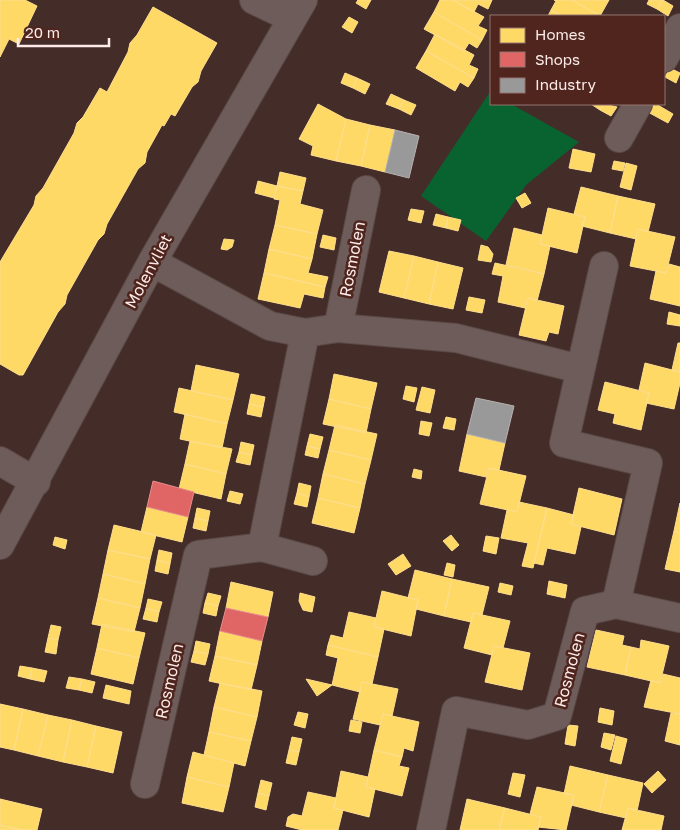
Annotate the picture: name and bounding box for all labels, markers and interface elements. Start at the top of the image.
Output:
scale bar [18,15,109,47]
legend [490,15,665,105]
text: 20 m [25,23,60,41]
text: Homes [535,25,585,43]
text: Shops [535,50,580,68]
text: Industry [535,75,596,93]
street label: Rosmolen [335,219,369,299]
street label: Molenvliet [120,230,176,312]
street label: Rosmolen [549,630,589,710]
street label: Rosmolen [151,641,187,721]

